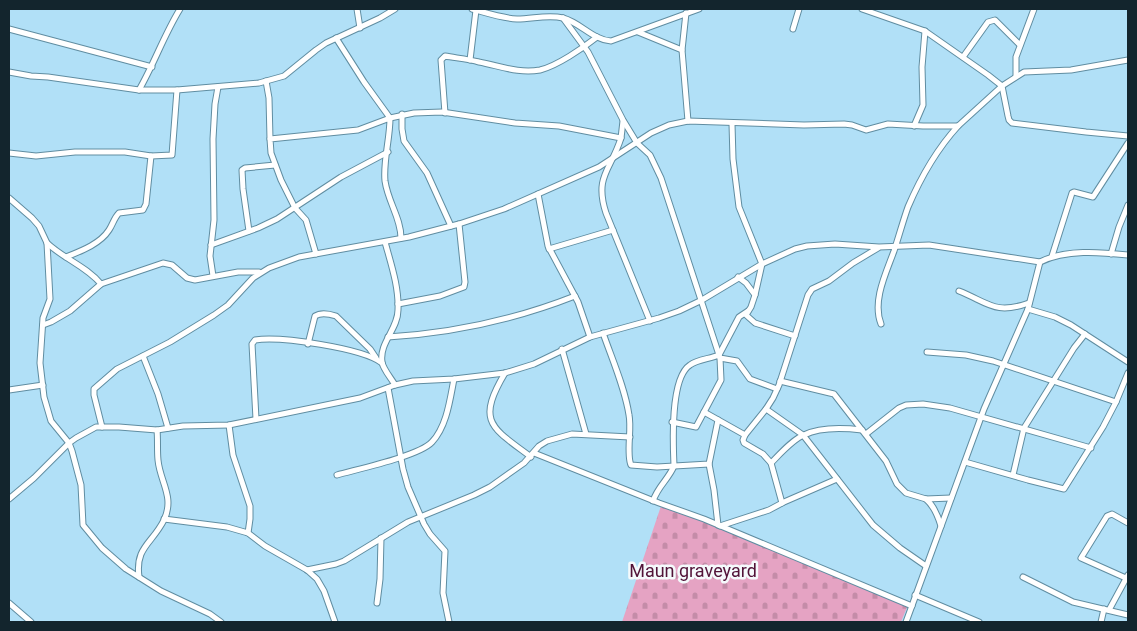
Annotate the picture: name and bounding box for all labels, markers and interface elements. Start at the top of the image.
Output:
park label: Maun graveyard [629,560,757,581]

